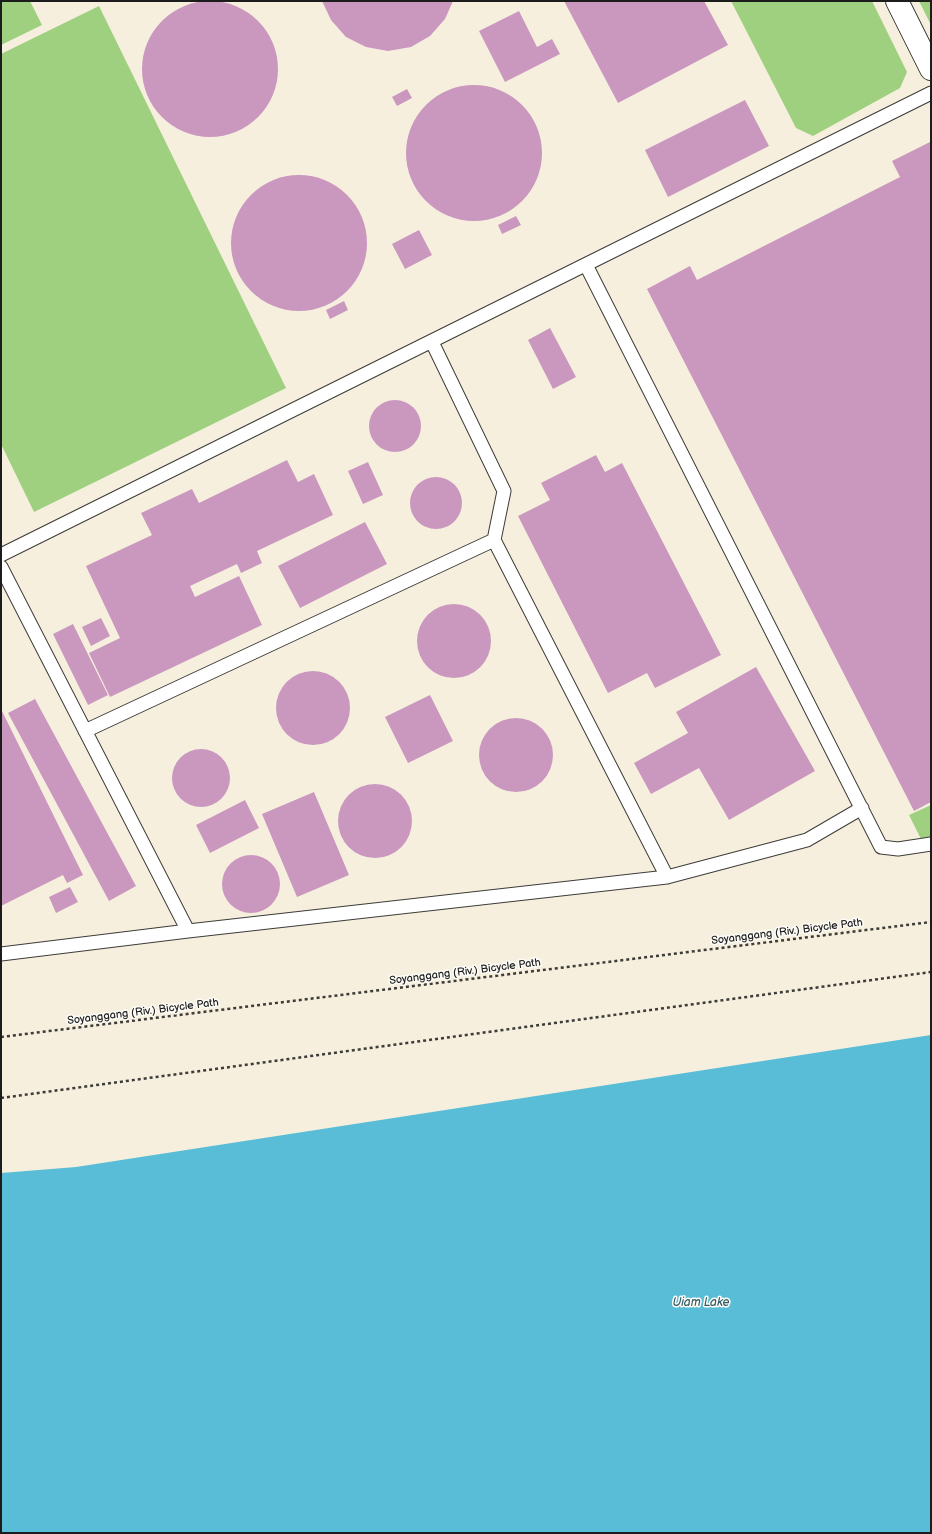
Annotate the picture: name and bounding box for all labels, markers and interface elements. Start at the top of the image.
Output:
street label: Soyanggang (Riv.) Bicycle Path [711,916,863,948]
street label: Soyanggang (Riv.) Bicycle Path [389,956,541,988]
street label: Soyanggang (Riv.) Bicycle Path [67,996,219,1028]
water label: Uiam Lake [672,1296,730,1310]

